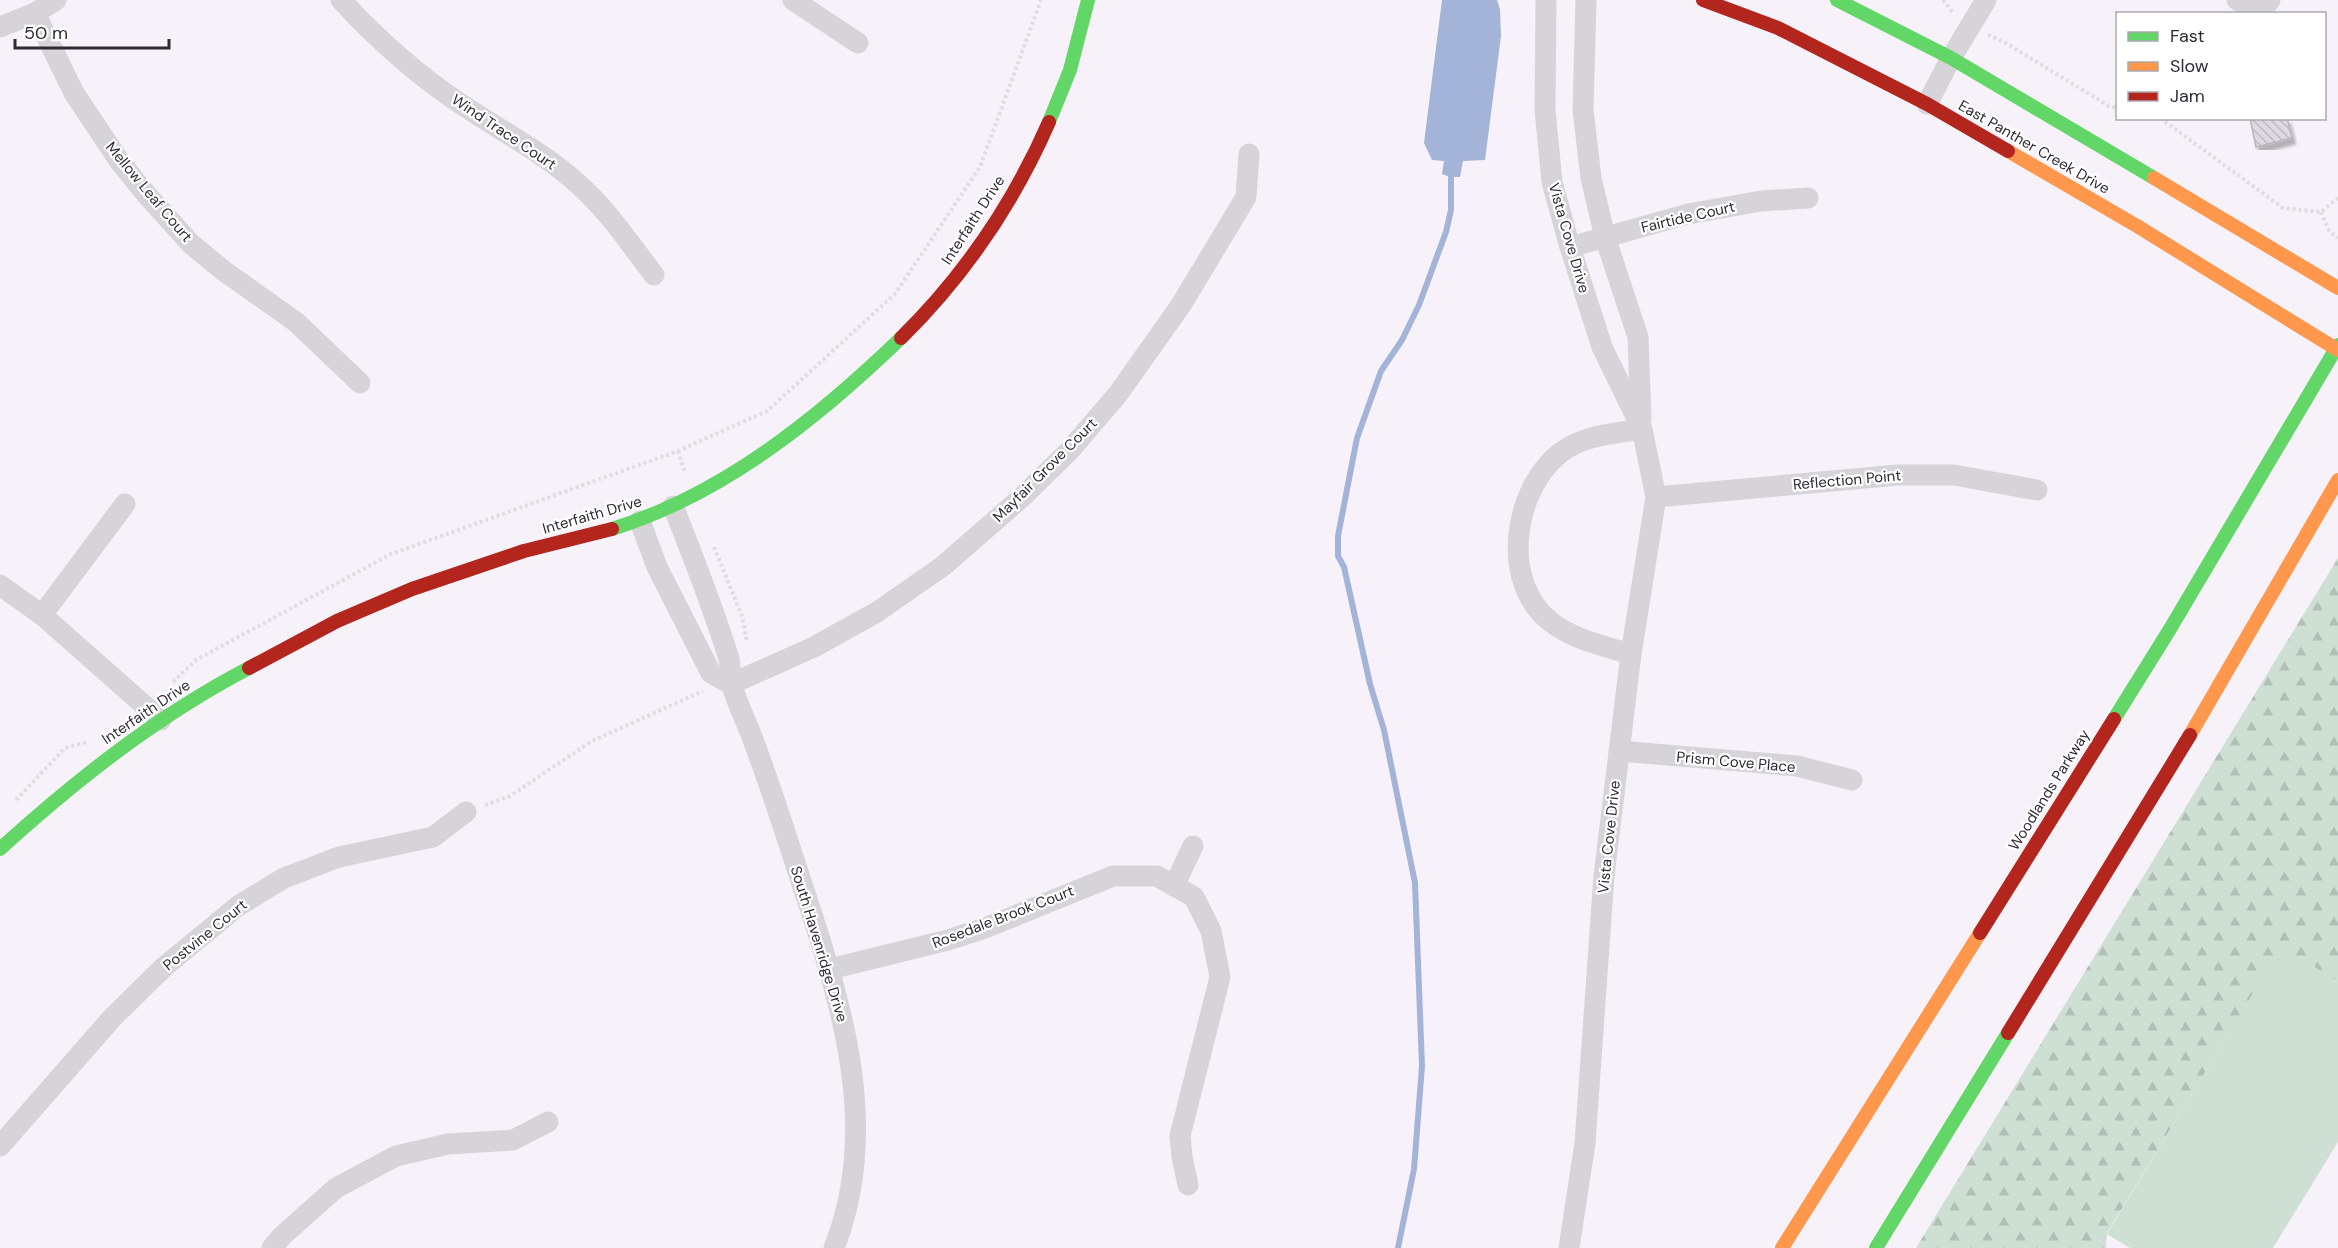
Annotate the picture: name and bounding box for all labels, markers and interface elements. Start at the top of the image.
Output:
scale bar [15,12,170,50]
legend [2116,12,2326,120]
text: 50 m [24,21,68,45]
text: Fast [2170,24,2205,48]
text: Slow [2170,54,2209,78]
text: Jam [2170,84,2205,108]
street label: Wind Trace Court [448,90,560,175]
street label: East Panther Creek Drive [1955,95,2113,199]
street label: Mellow Leaf Court [101,138,197,246]
street label: Interfaith Drive [937,172,1009,268]
street label: Vista Cove Drive [1544,181,1594,295]
street label: Fairtide Court [1639,196,1737,238]
street label: Mayfair Grove Court [988,413,1102,527]
street label: Reflection Point [1792,465,1902,495]
street label: Interfaith Drive [540,491,644,539]
street label: Interfaith Drive [98,675,194,749]
street label: Woodlands Parkway [2004,725,2095,854]
street label: Prism Cove Place [1676,747,1796,777]
street label: Vista Cove Drive [1593,779,1625,895]
street label: South Havenridge Drive [786,864,852,1024]
street label: Rosedale Brook Court [929,881,1077,953]
street label: Postvine Court [159,895,251,975]

